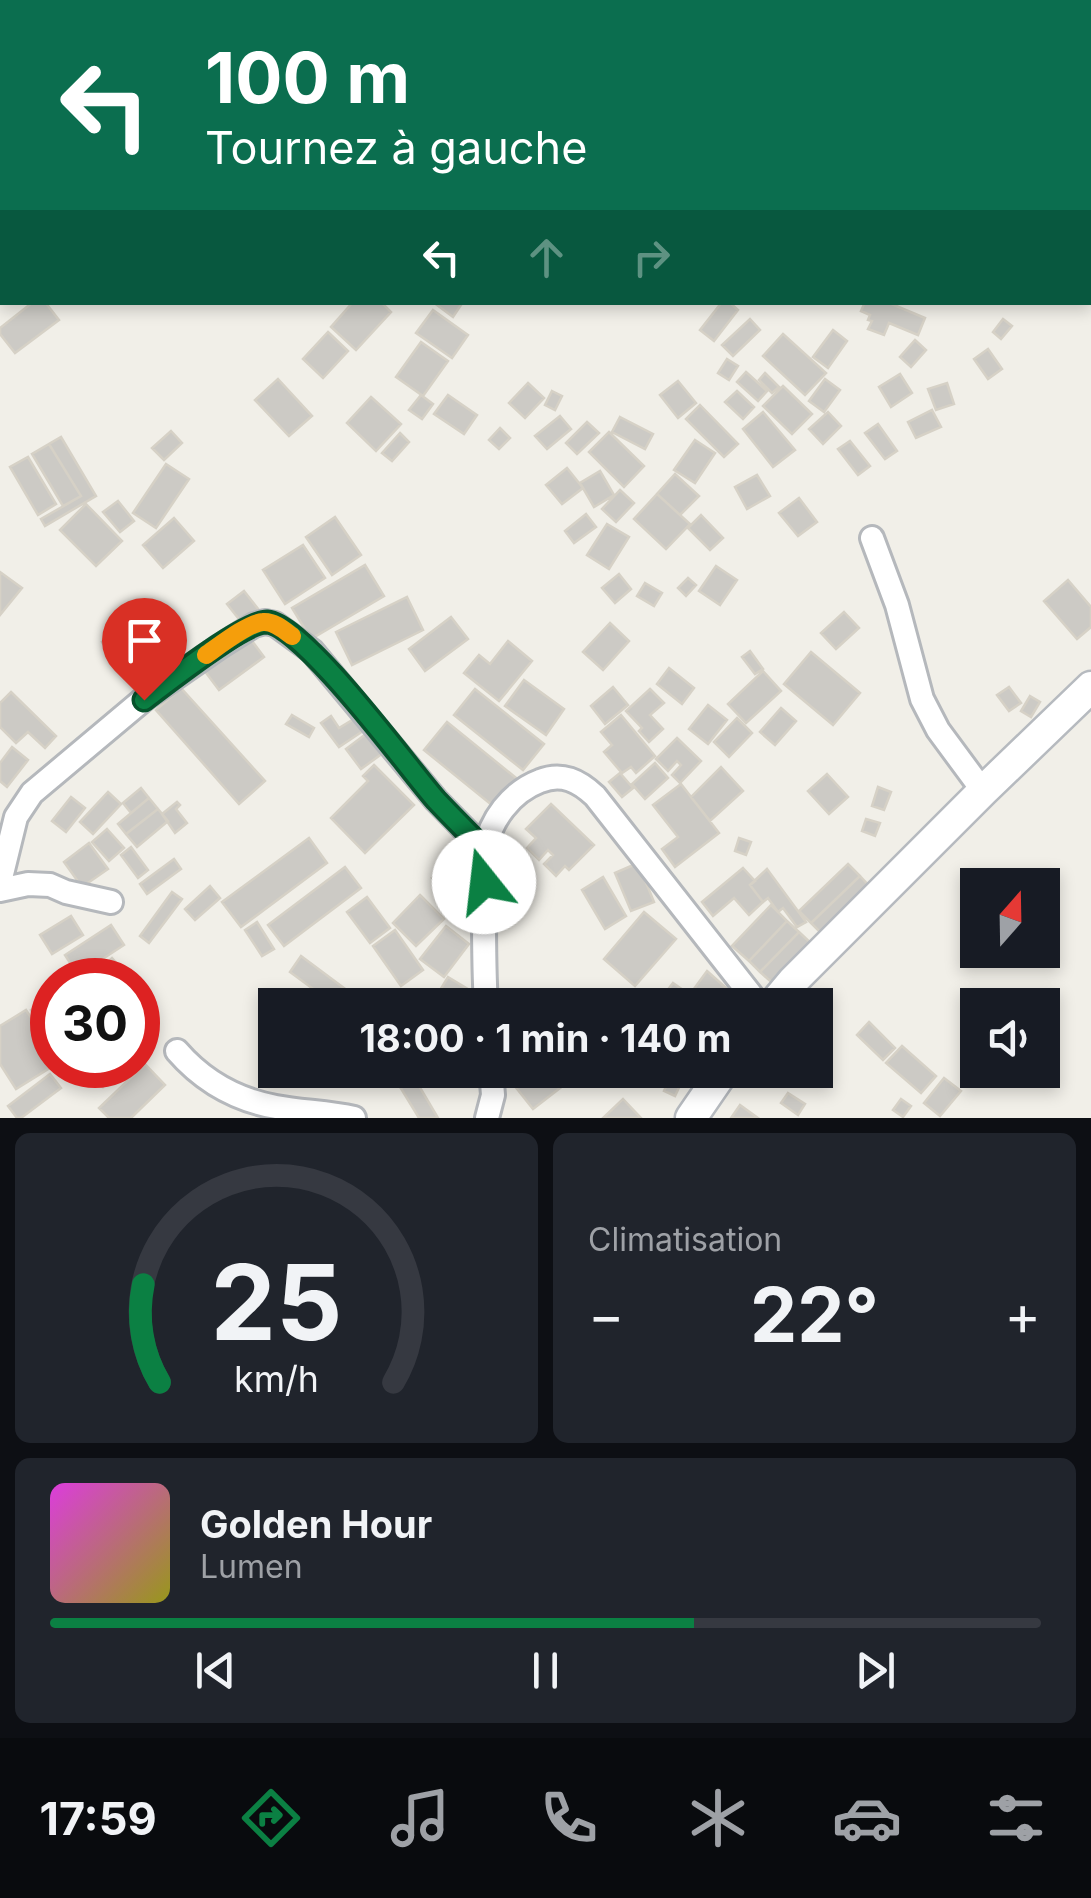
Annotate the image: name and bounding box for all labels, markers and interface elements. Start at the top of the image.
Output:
text: 100 m [205,35,410,120]
icon: left [40,40,170,170]
text: Tournez à gauche [205,120,587,175]
icon: left [414,230,469,285]
icon: ahead [519,230,574,285]
icon: right [624,230,679,285]
pin [102,598,187,701]
icon: arrive [117,613,172,668]
position arrow [432,830,536,934]
north arrow [960,868,1060,968]
map controls [960,868,1060,1088]
speed limit sign: 30 [30,958,160,1088]
button: sound [960,988,1060,1088]
text: 18:00 · 1 min · 140 m [360,1015,731,1061]
text: Climatisation [588,1220,782,1259]
text: 25 [211,1239,342,1365]
text: 22° [750,1269,879,1360]
text: − [588,1282,624,1348]
text: + [1005,1282,1041,1348]
text: km/h [234,1357,319,1401]
text: Golden Hour [200,1501,432,1547]
text: Lumen [200,1547,303,1586]
icon: previous [188,1643,243,1698]
icon: pause [518,1643,573,1698]
icon: next [848,1643,903,1698]
icon: directions [236,1783,306,1853]
icon: music [385,1783,455,1853]
icon: phone [534,1783,604,1853]
icon: climate [683,1783,753,1853]
icon: car [832,1783,902,1853]
icon: filters [981,1783,1051,1853]
text: 17:59 [40,1791,157,1846]

